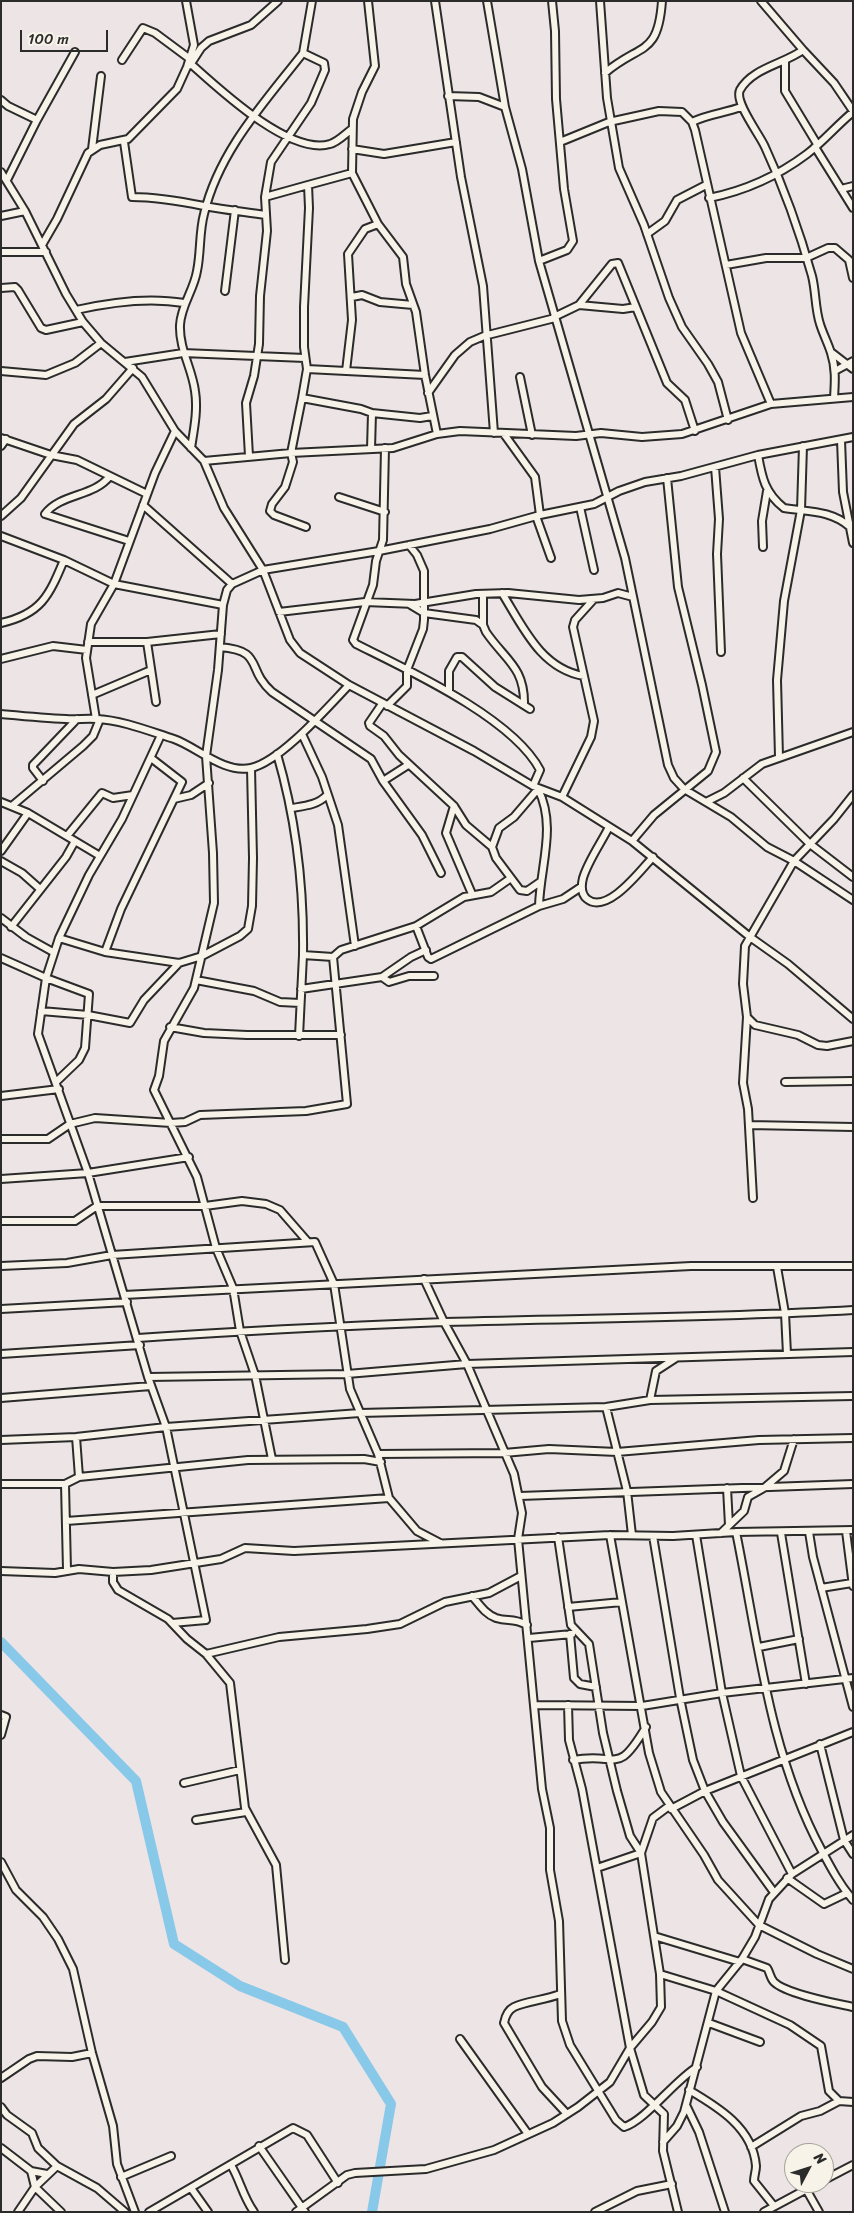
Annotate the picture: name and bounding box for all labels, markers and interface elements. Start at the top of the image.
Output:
scale bar [22,20,110,52]
text: 100 m [28,26,69,52]
north arrow [784,2143,834,2193]
text: N [807,2147,833,2170]

